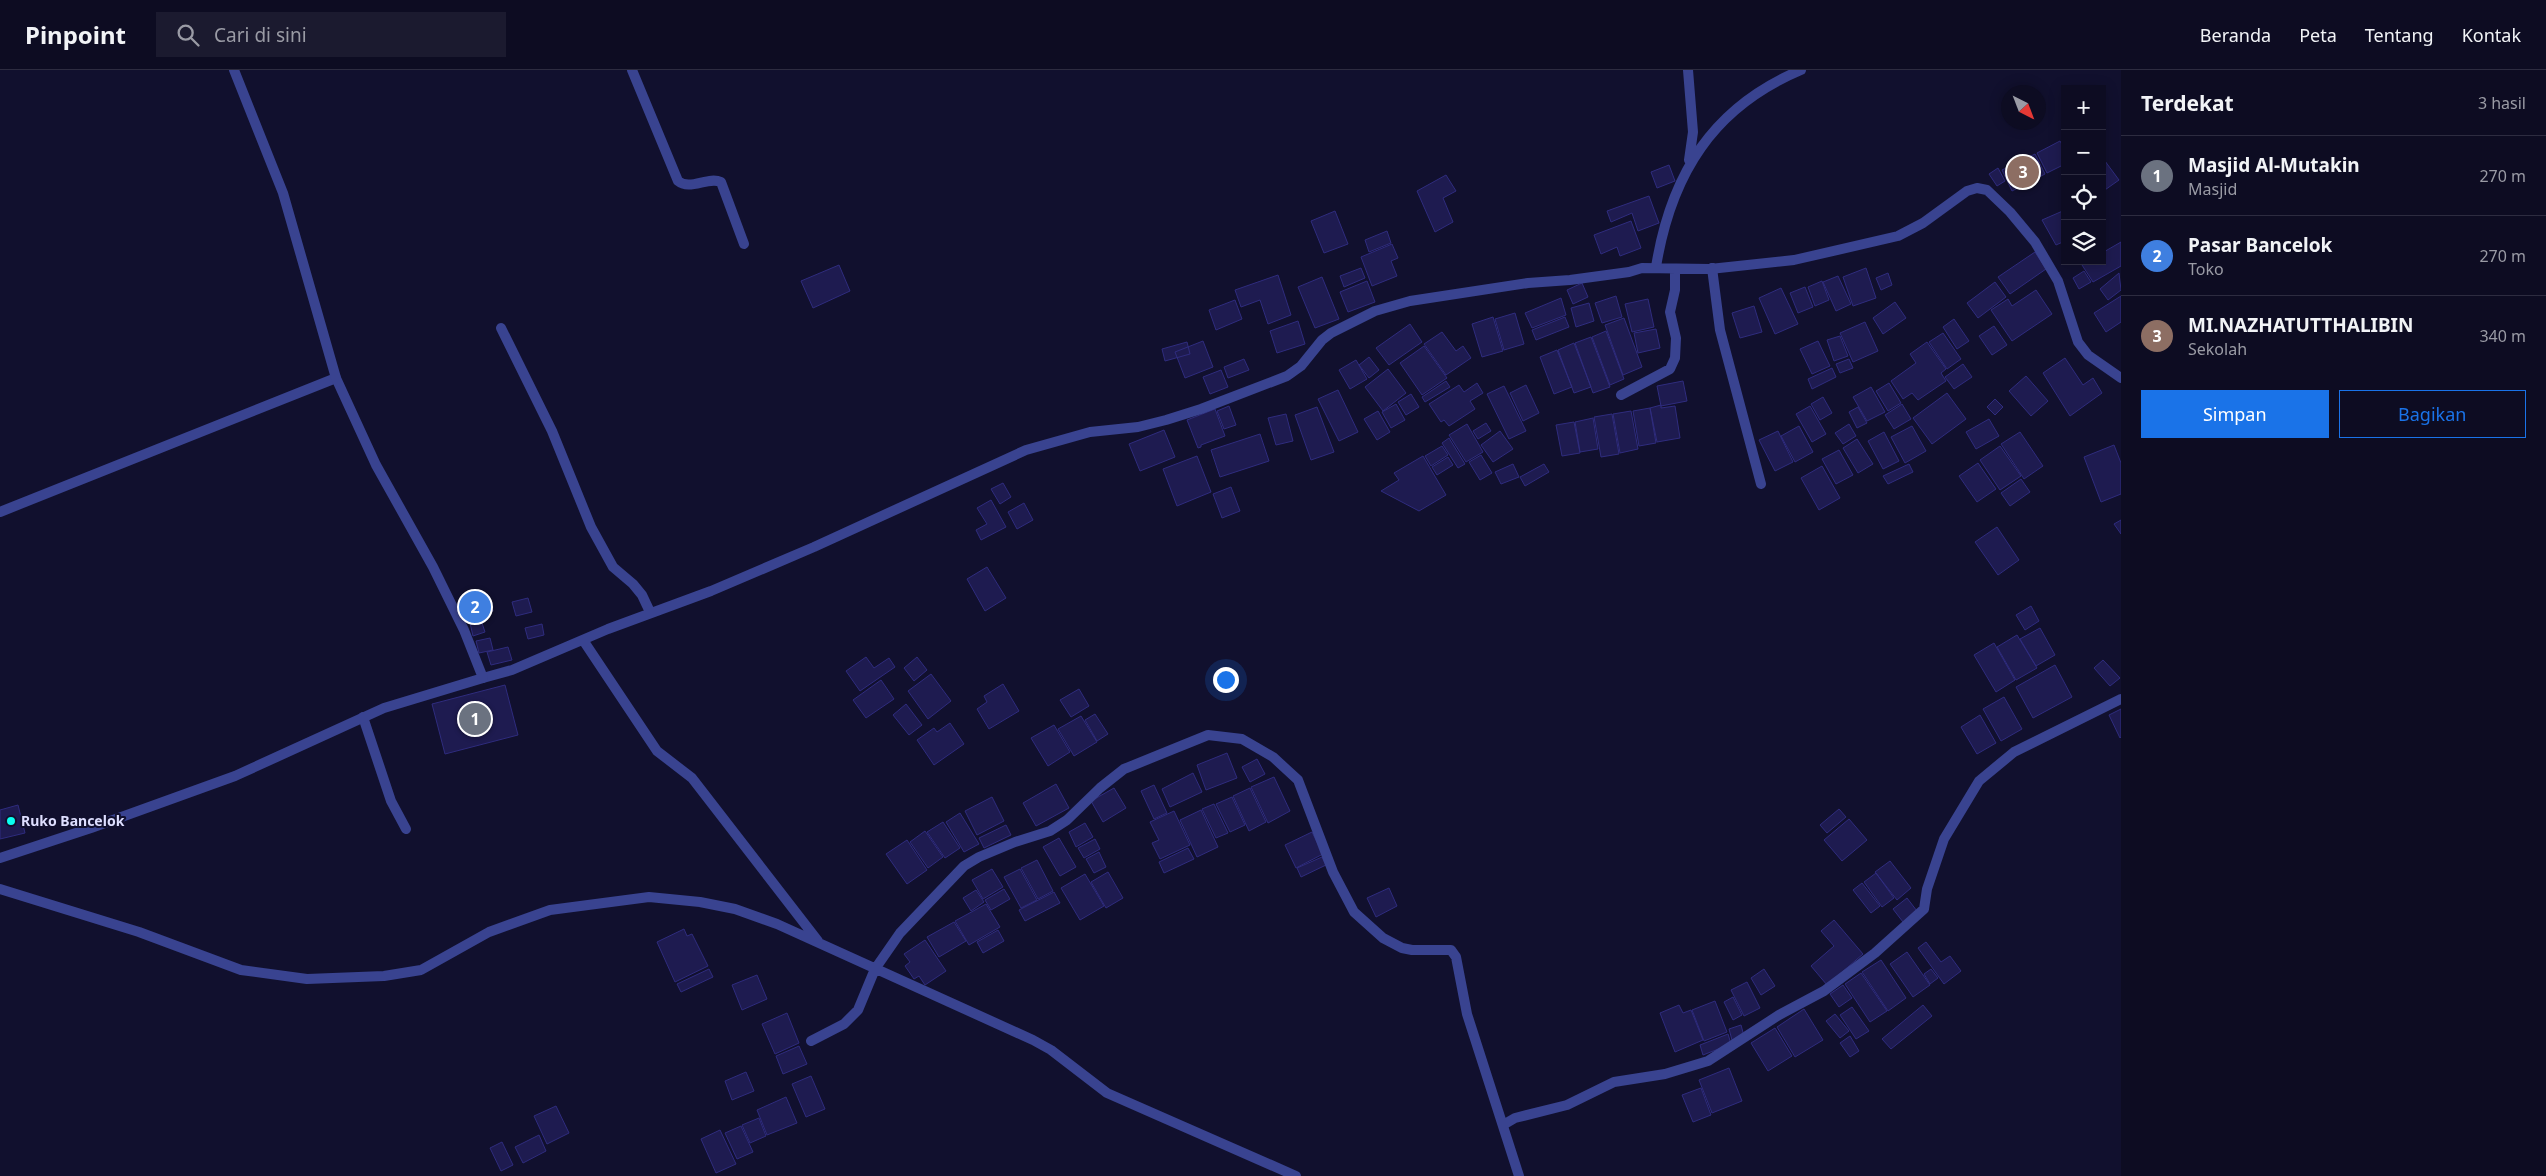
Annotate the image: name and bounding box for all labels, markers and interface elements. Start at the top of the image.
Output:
search box [156,12,506,57]
text: Pinpoint [25,18,126,51]
icon: search [174,21,202,49]
text: Cari di sini [214,22,307,48]
text: Beranda [2200,23,2271,47]
text: Peta [2299,23,2337,47]
text: Tentang [2365,23,2434,47]
text: Kontak [2462,23,2521,47]
north arrow [2001,85,2046,130]
map controls [2061,85,2106,265]
button: + [2061,85,2106,130]
text: Terdekat [2141,89,2234,117]
text: 3 hasil [2478,92,2526,114]
button: − [2061,130,2106,175]
text: Masjid Al-Mutakin [2188,152,2360,178]
pin: 3 [2007,153,2039,191]
text: 1 [2152,165,2162,187]
text: 270 m [2479,165,2526,187]
button: locate [2061,175,2106,220]
text: Masjid [2188,178,2237,200]
button: layers [2061,220,2106,265]
text: Pasar Bancelok [2188,232,2332,258]
text: 2 [2152,245,2162,267]
text: 270 m [2479,245,2526,267]
text: Toko [2188,258,2224,280]
text: MI.NAZHATUTTHALIBIN [2188,312,2413,338]
text: 3 [2152,325,2162,347]
text: 340 m [2479,325,2526,347]
text: Sekolah [2188,338,2247,360]
button: Simpan [2141,390,2329,438]
button: Bagikan [2339,390,2526,438]
pin: 2 [459,588,491,626]
your location [1213,667,1239,693]
pin: 1 [459,700,491,738]
place label: Ruko Bancelok [21,811,125,830]
marker: Ruko Bancelok [5,815,17,827]

